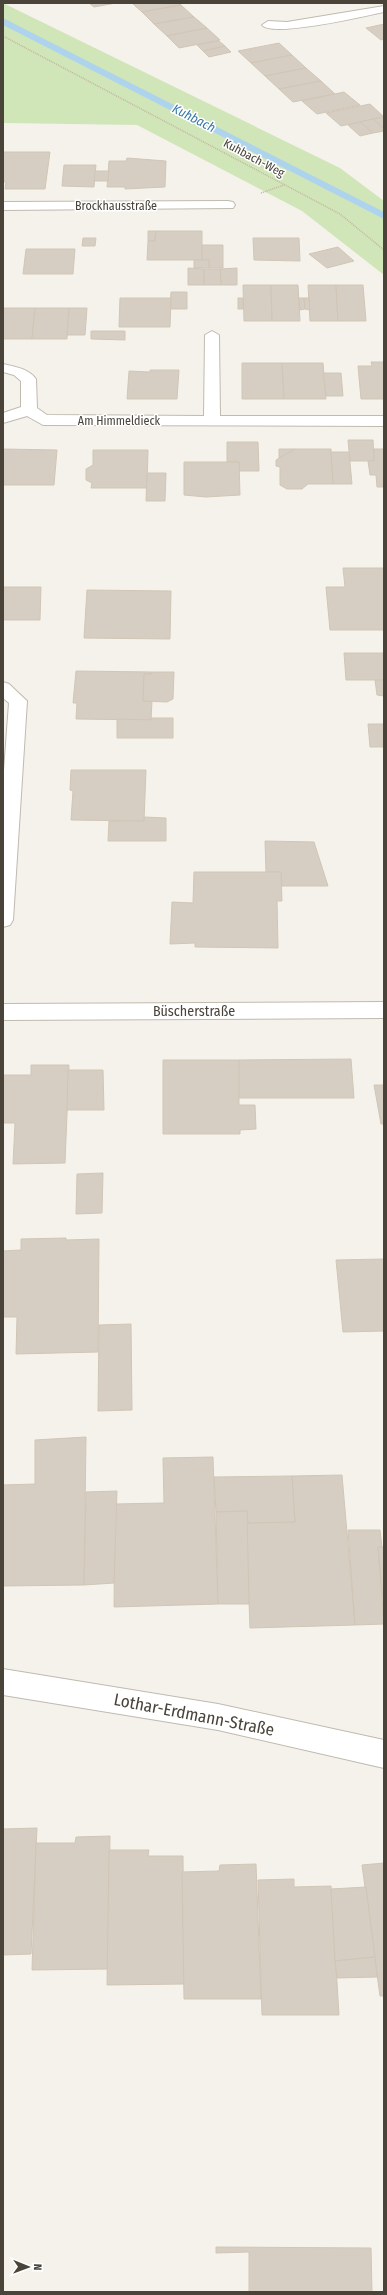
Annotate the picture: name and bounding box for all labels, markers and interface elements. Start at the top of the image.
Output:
water label: Kuhbach [170,101,218,135]
street label: Kuhbach-Weg [221,136,287,180]
street label: Brockhausstraße [75,199,157,213]
street label: Am Himmeldieck [78,414,161,428]
street label: Büscherstraße [153,1003,235,1020]
street label: Lothar-Erdmann-Straße [112,1689,276,1741]
north arrow [8,2247,48,2287]
text: N [31,2264,44,2271]

